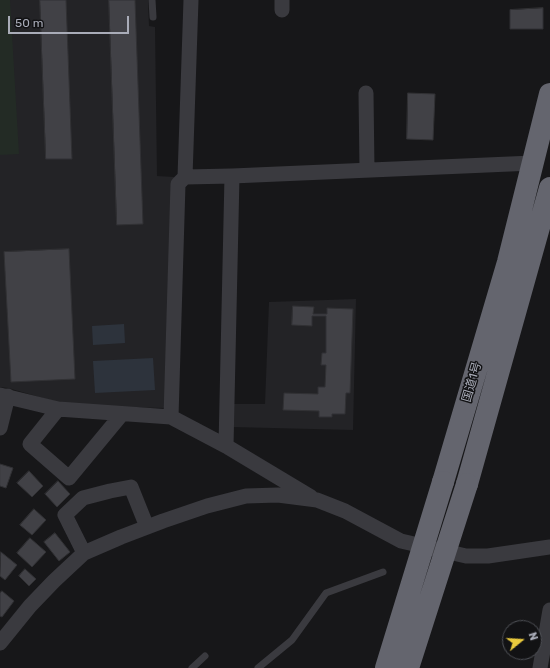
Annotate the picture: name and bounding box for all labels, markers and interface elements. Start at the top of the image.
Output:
scale bar [10,8,131,34]
text: 50 m [15,16,43,30]
street label: 国道1号 [459,360,485,404]
north arrow [502,620,542,660]
text: N [526,631,540,642]

